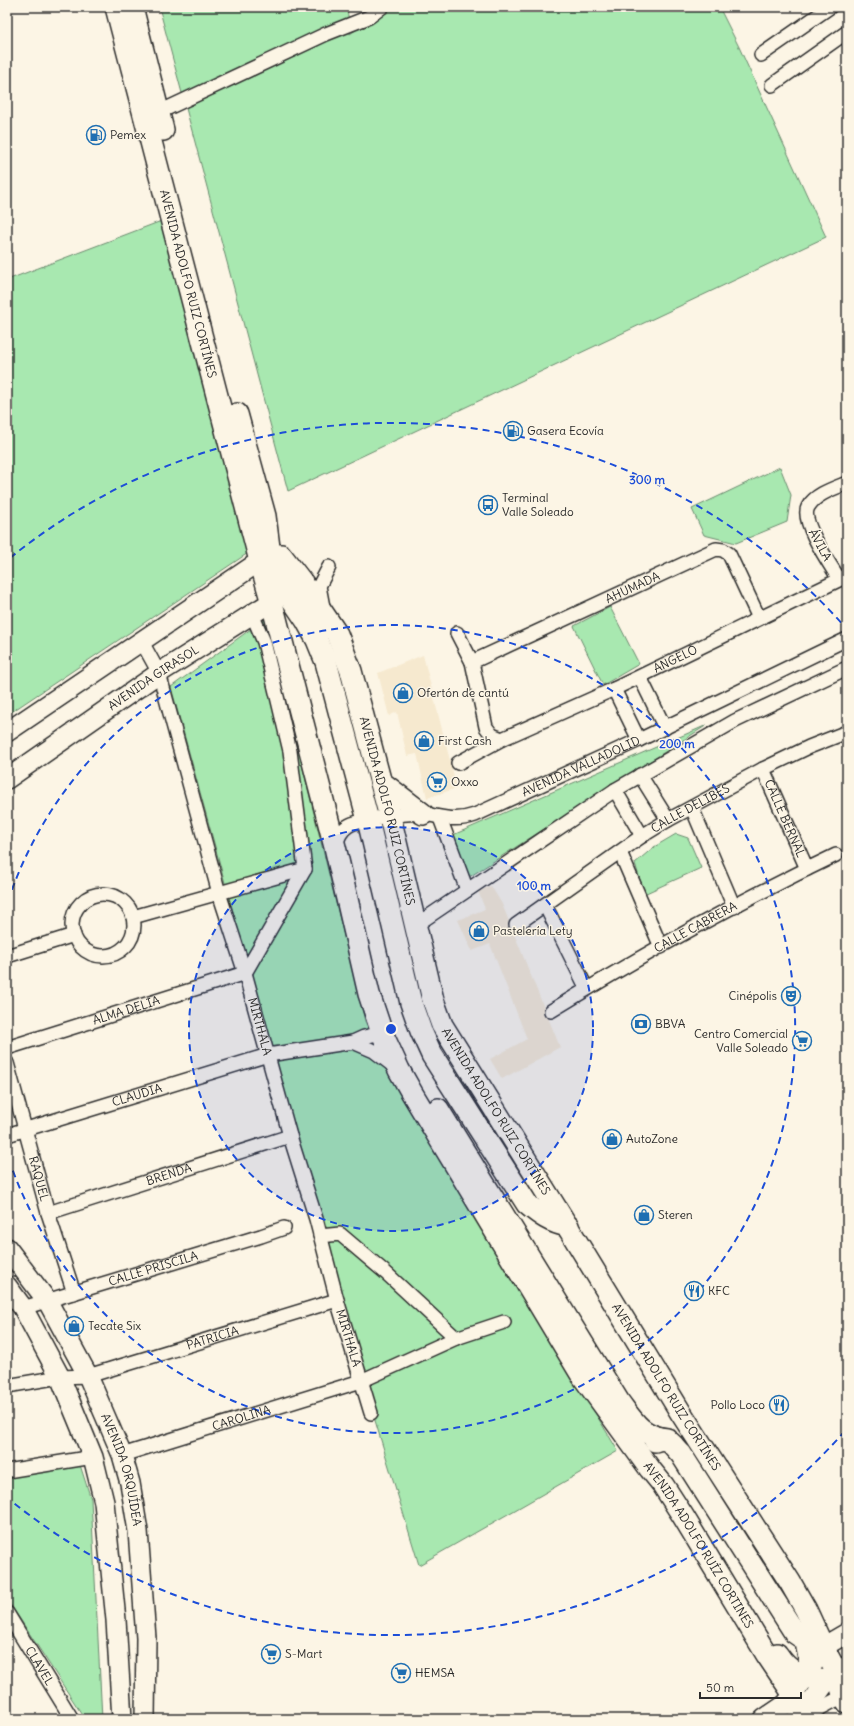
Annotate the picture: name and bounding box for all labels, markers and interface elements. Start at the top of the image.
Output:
fuel station icon: Pemex [85,124,107,146]
place label: Pemex [110,127,146,142]
street label: AVENIDA ADOLFO RUIZ CORTÍNES [157,188,220,380]
fuel station icon: Gasera Ecovía [502,420,524,442]
place label: Gasera Ecovía [527,423,604,438]
text: 300 m [629,472,665,487]
place label: Terminal Valle Soleado [502,490,574,519]
bus stop icon: Terminal Valle Soleado [477,494,499,516]
street label: ÁVILA [806,526,835,564]
street label: AHUMADA [603,568,662,606]
street label: AVENIDA GIRASOL [105,641,202,713]
street label: ÁNGELO [651,642,700,676]
shop icon: Ofertón de cantú [392,682,414,704]
place label: Ofertón de cantú [417,685,509,700]
street label: AVENIDA ADOLFO RUIZ CORTÍNES [356,715,419,907]
shop icon: First Cash [413,730,435,752]
place label: First Cash [438,733,492,748]
street label: AVENIDA VALLADOLID [519,733,642,800]
text: 200 m [659,736,695,751]
supermarket icon: Oxxo [426,771,448,793]
place label: Oxxo [451,774,479,789]
street label: CALLE BERNAL [761,777,809,860]
street label: CALLE DELIBES [648,780,732,836]
text: 100 m [517,878,551,893]
street label: CALLE CABRERA [651,898,739,956]
shop icon: Pastelería Lety [468,920,490,942]
place label: Pastelería Lety [493,923,573,938]
theatre icon: Cinépolis [780,985,802,1007]
place label: Cinépolis [729,988,777,1003]
street label: ALMA DELIA [91,992,162,1028]
street label: MIRTHALA [245,996,275,1057]
bank icon: BBVA [630,1013,652,1035]
place label: BBVA [655,1016,686,1031]
centre of rings [384,1022,398,1036]
street label: AVENIDA ADOLFO RUIZ CORTÍNES [439,1025,554,1198]
place label: Centro Comercial Valle Soleado [694,1026,788,1055]
supermarket icon: Centro Comercial Valle Soleado [791,1030,813,1052]
street label: CLAUDIA [110,1080,164,1109]
shop icon: AutoZone [601,1128,623,1150]
place label: AutoZone [626,1131,678,1146]
street label: RAQUEL [26,1154,53,1203]
street label: BRENDA [144,1160,194,1188]
shop icon: Steren [633,1204,655,1226]
place label: Steren [658,1207,693,1222]
street label: CALLE PRISCILA [106,1247,200,1289]
restaurant icon: KFC [683,1280,705,1302]
place label: KFC [708,1283,730,1298]
street label: AVENIDA ADOLFO RUIZ CORTÍNES [609,1300,724,1474]
street label: MIRTHALA [333,1307,365,1369]
shop icon: Tecate Six [63,1315,85,1337]
place label: Tecate Six [88,1318,141,1333]
street label: PATRICIA [184,1322,241,1353]
restaurant icon: Pollo Loco [768,1394,790,1416]
place label: Pollo Loco [710,1397,765,1412]
street label: CAROLINA [210,1401,273,1434]
street label: AVENIDA ORQUÍDEA [98,1411,145,1527]
street label: AVENIDA ADOLFO RUÍZ CORTINES [640,1459,757,1631]
street label: CLAVEL [22,1643,58,1688]
supermarket icon: S-Mart [260,1643,282,1665]
place label: S-Mart [285,1646,322,1661]
supermarket icon: HEMSA [390,1662,412,1684]
place label: HEMSA [415,1665,455,1680]
scale bar [700,1674,801,1700]
text: 50 m [706,1680,735,1695]

